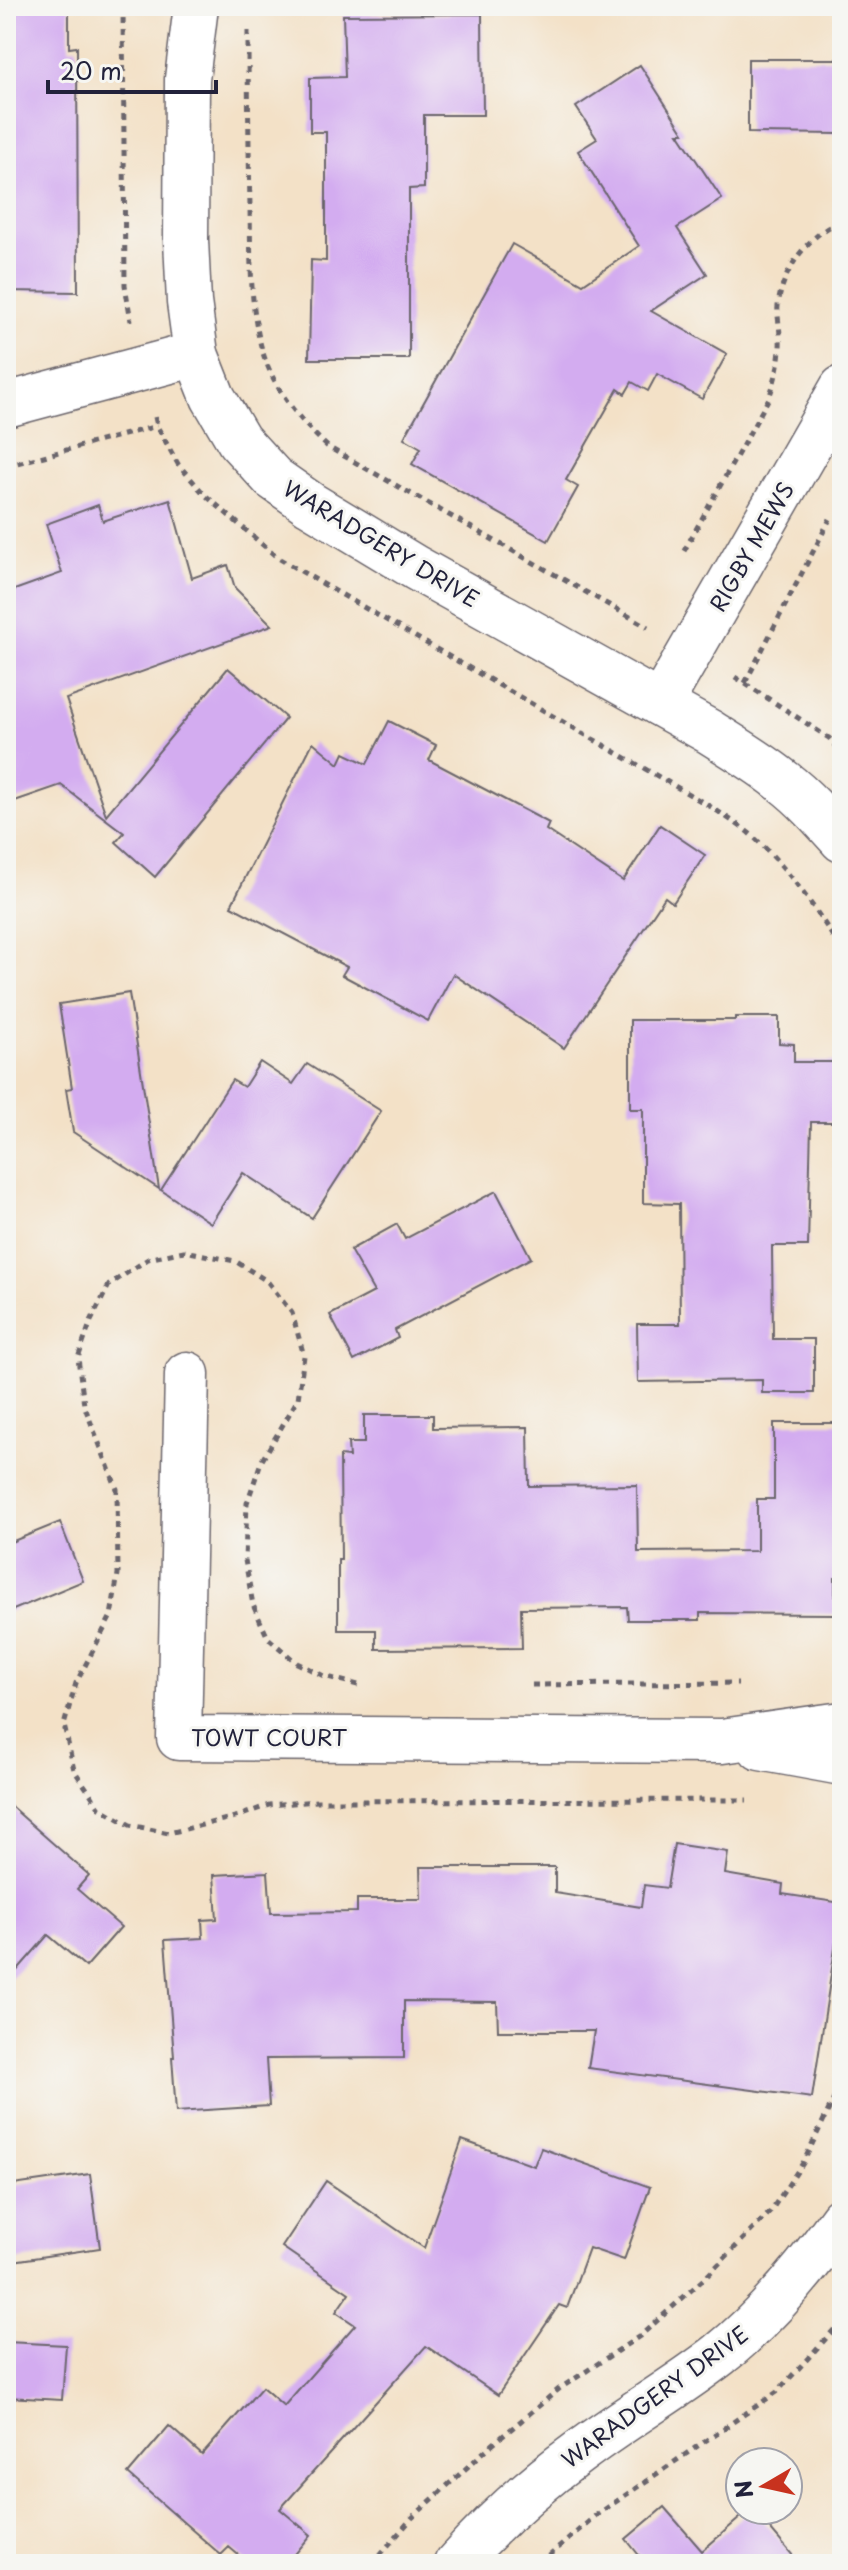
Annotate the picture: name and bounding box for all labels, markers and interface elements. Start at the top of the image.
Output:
scale bar [48,44,216,94]
text: 20 m [60,52,122,88]
street label: WARADGERY DRIVE [277,471,486,614]
street label: RIGBY MEWS [700,475,801,617]
street label: TOWT COURT [191,1720,347,1753]
street label: WARADGERY DRIVE [554,2317,754,2475]
north arrow [724,2446,804,2526]
text: N [725,2478,760,2501]

